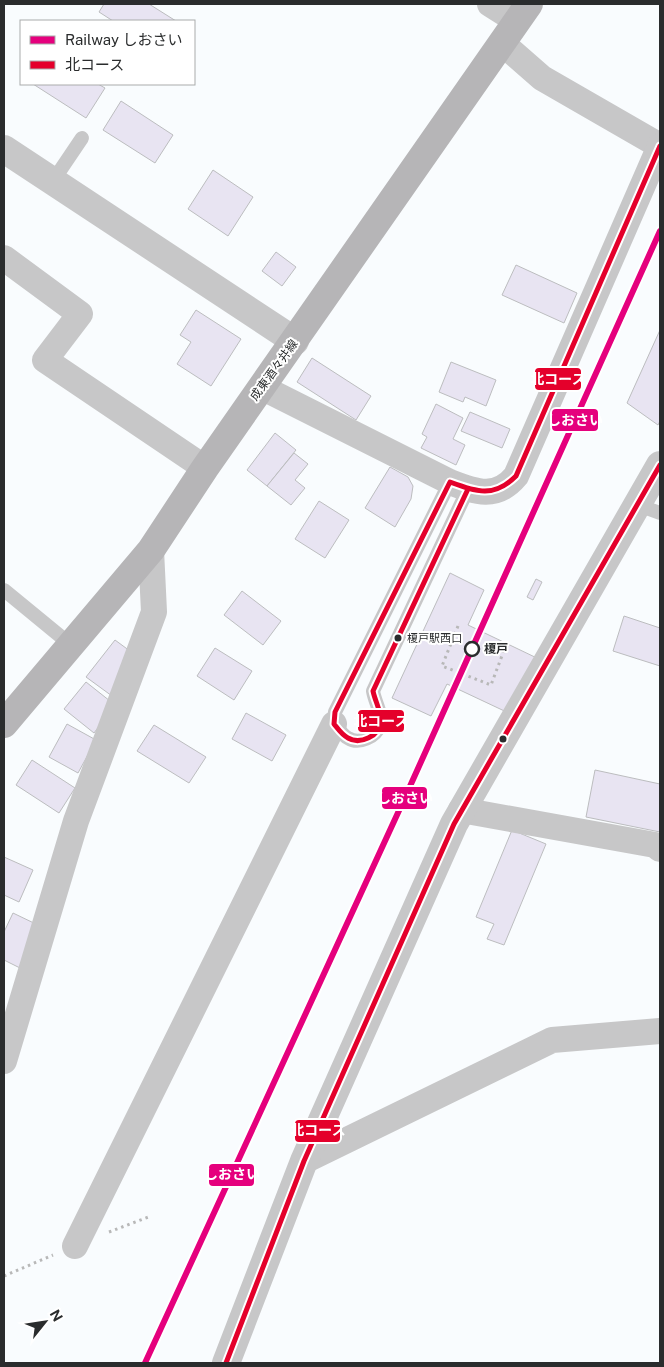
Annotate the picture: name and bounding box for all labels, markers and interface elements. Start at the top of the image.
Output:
legend [20,20,195,85]
text: Railway しおさい [65,31,183,48]
text: 北コース [65,56,124,73]
street label: 成東酒々井線 [247,337,301,403]
line badge: 北コース [534,367,582,391]
text: 北コース [530,371,586,387]
line badge: しおさい [551,408,599,432]
text: しおさい [547,412,603,428]
place label: 榎戸駅西口 [407,632,462,644]
marker: 榎戸駅西口 [393,633,403,643]
marker: 榎戸 [464,641,480,657]
place label: 榎戸 [484,642,508,656]
line badge: 北コース [357,709,405,733]
text: 北コース [353,713,409,729]
unlabelled marker [498,734,508,744]
line badge: しおさい [381,786,428,810]
text: しおさい [377,790,433,806]
line badge: 北コース [294,1119,341,1143]
text: 北コース [290,1122,346,1138]
line badge: しおさい [208,1163,255,1187]
text: しおさい [204,1166,260,1182]
north arrow [20,1297,70,1347]
text: N [47,1307,66,1324]

